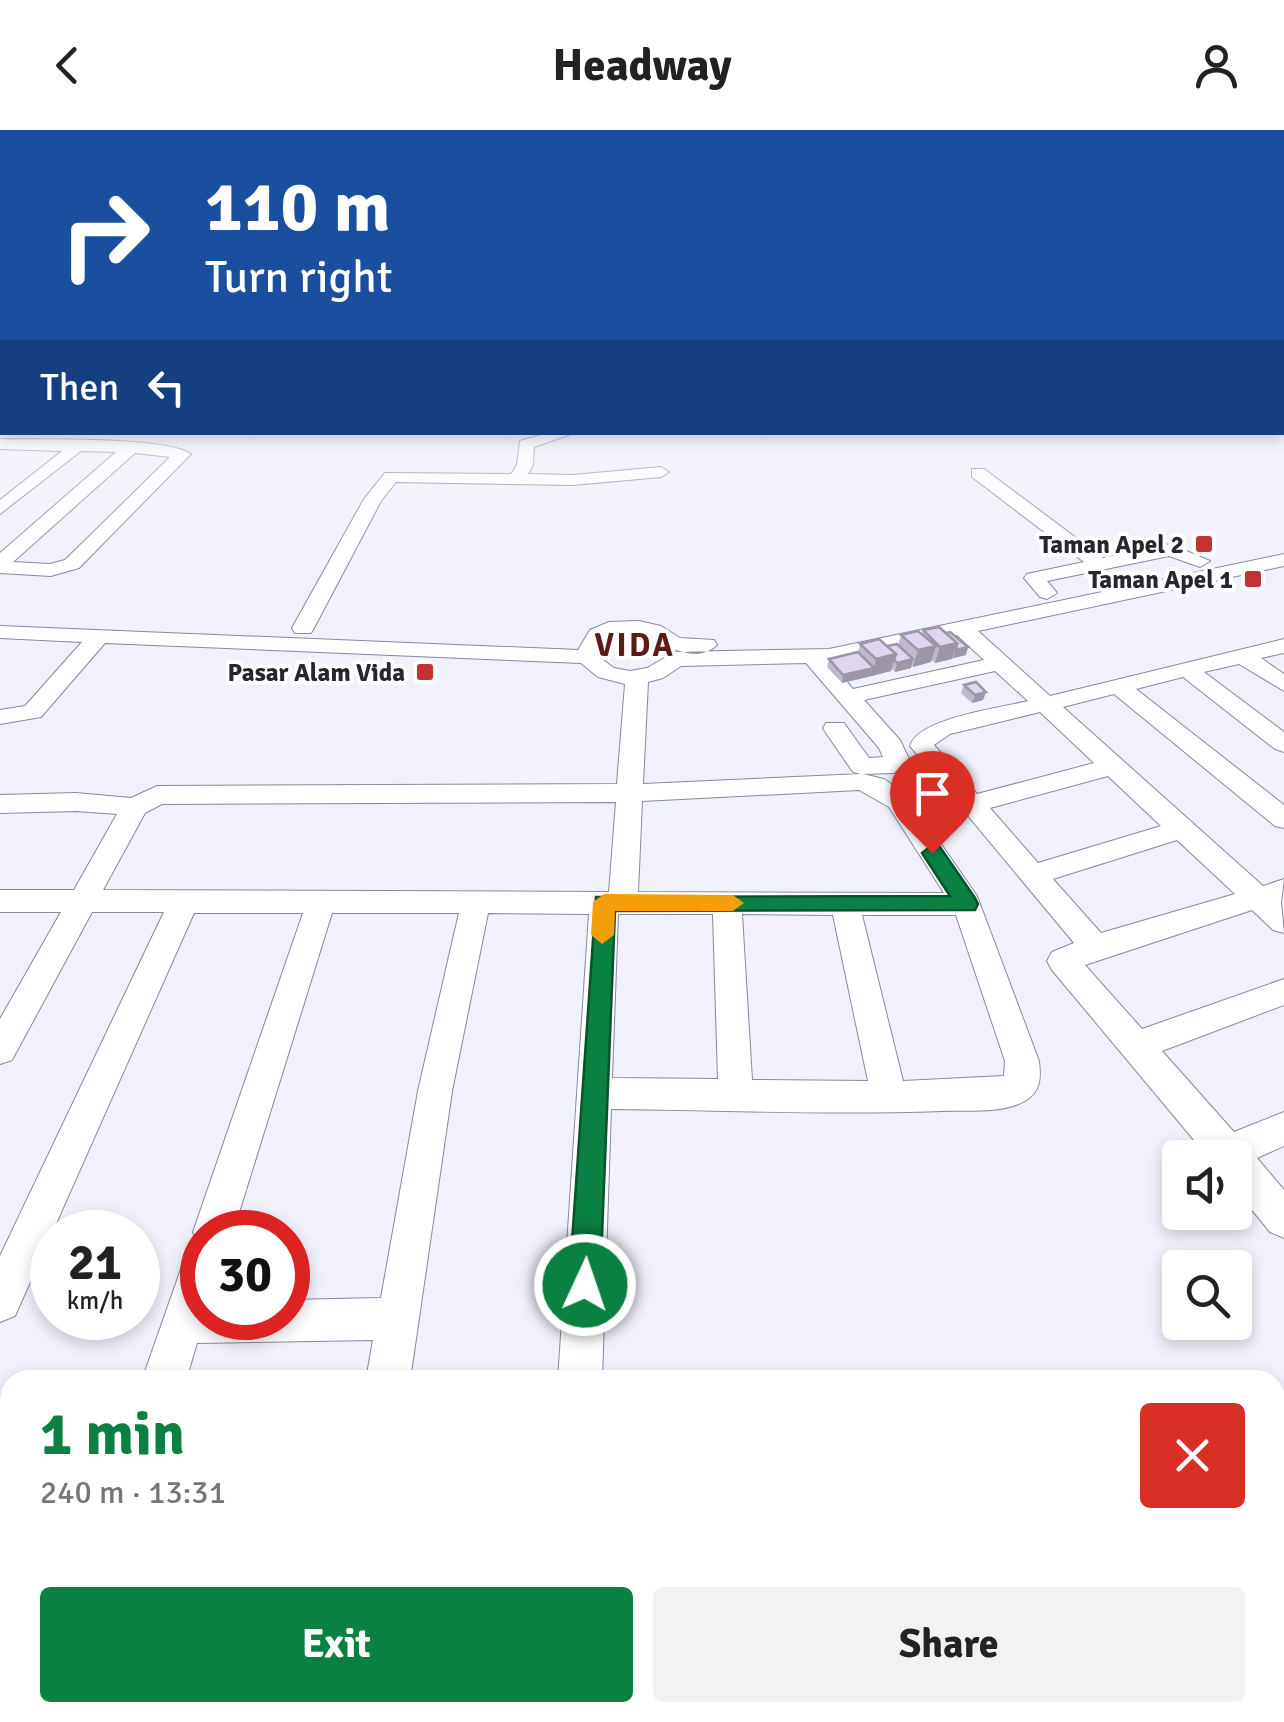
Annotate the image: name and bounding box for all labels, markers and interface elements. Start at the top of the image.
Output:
icon: back [40,38,95,93]
text: Headway [552,38,732,93]
icon: person [1189,38,1244,93]
text: 110 m [205,164,390,250]
icon: right [40,170,170,300]
text: Turn right [205,250,393,305]
icon: left [139,360,194,415]
text: Then [40,364,119,411]
place label: Taman Apel 2 [1039,529,1184,560]
marker: Taman Apel 2 [1193,533,1215,555]
place label: Taman Apel 1 [1088,564,1233,595]
marker: Taman Apel 1 [1242,568,1264,590]
district label: VIDA [595,626,675,665]
place label: Pasar Alam Vida [228,657,405,688]
marker: Pasar Alam Vida [414,661,436,683]
pin [890,751,975,854]
icon: arrive [905,766,960,821]
map controls [1162,1140,1252,1340]
button: sound [1162,1140,1252,1230]
speed limit sign: 30 [180,1210,310,1340]
text: 21 [68,1232,122,1294]
position arrow [533,1233,637,1337]
button: search [1162,1250,1252,1340]
text: km/h [67,1285,123,1316]
text: 1 min [40,1398,185,1472]
button: close [1140,1403,1245,1508]
text: 240 m · 13:31 [40,1473,226,1512]
button: Exit [40,1587,633,1702]
button: Share [653,1587,1245,1702]

